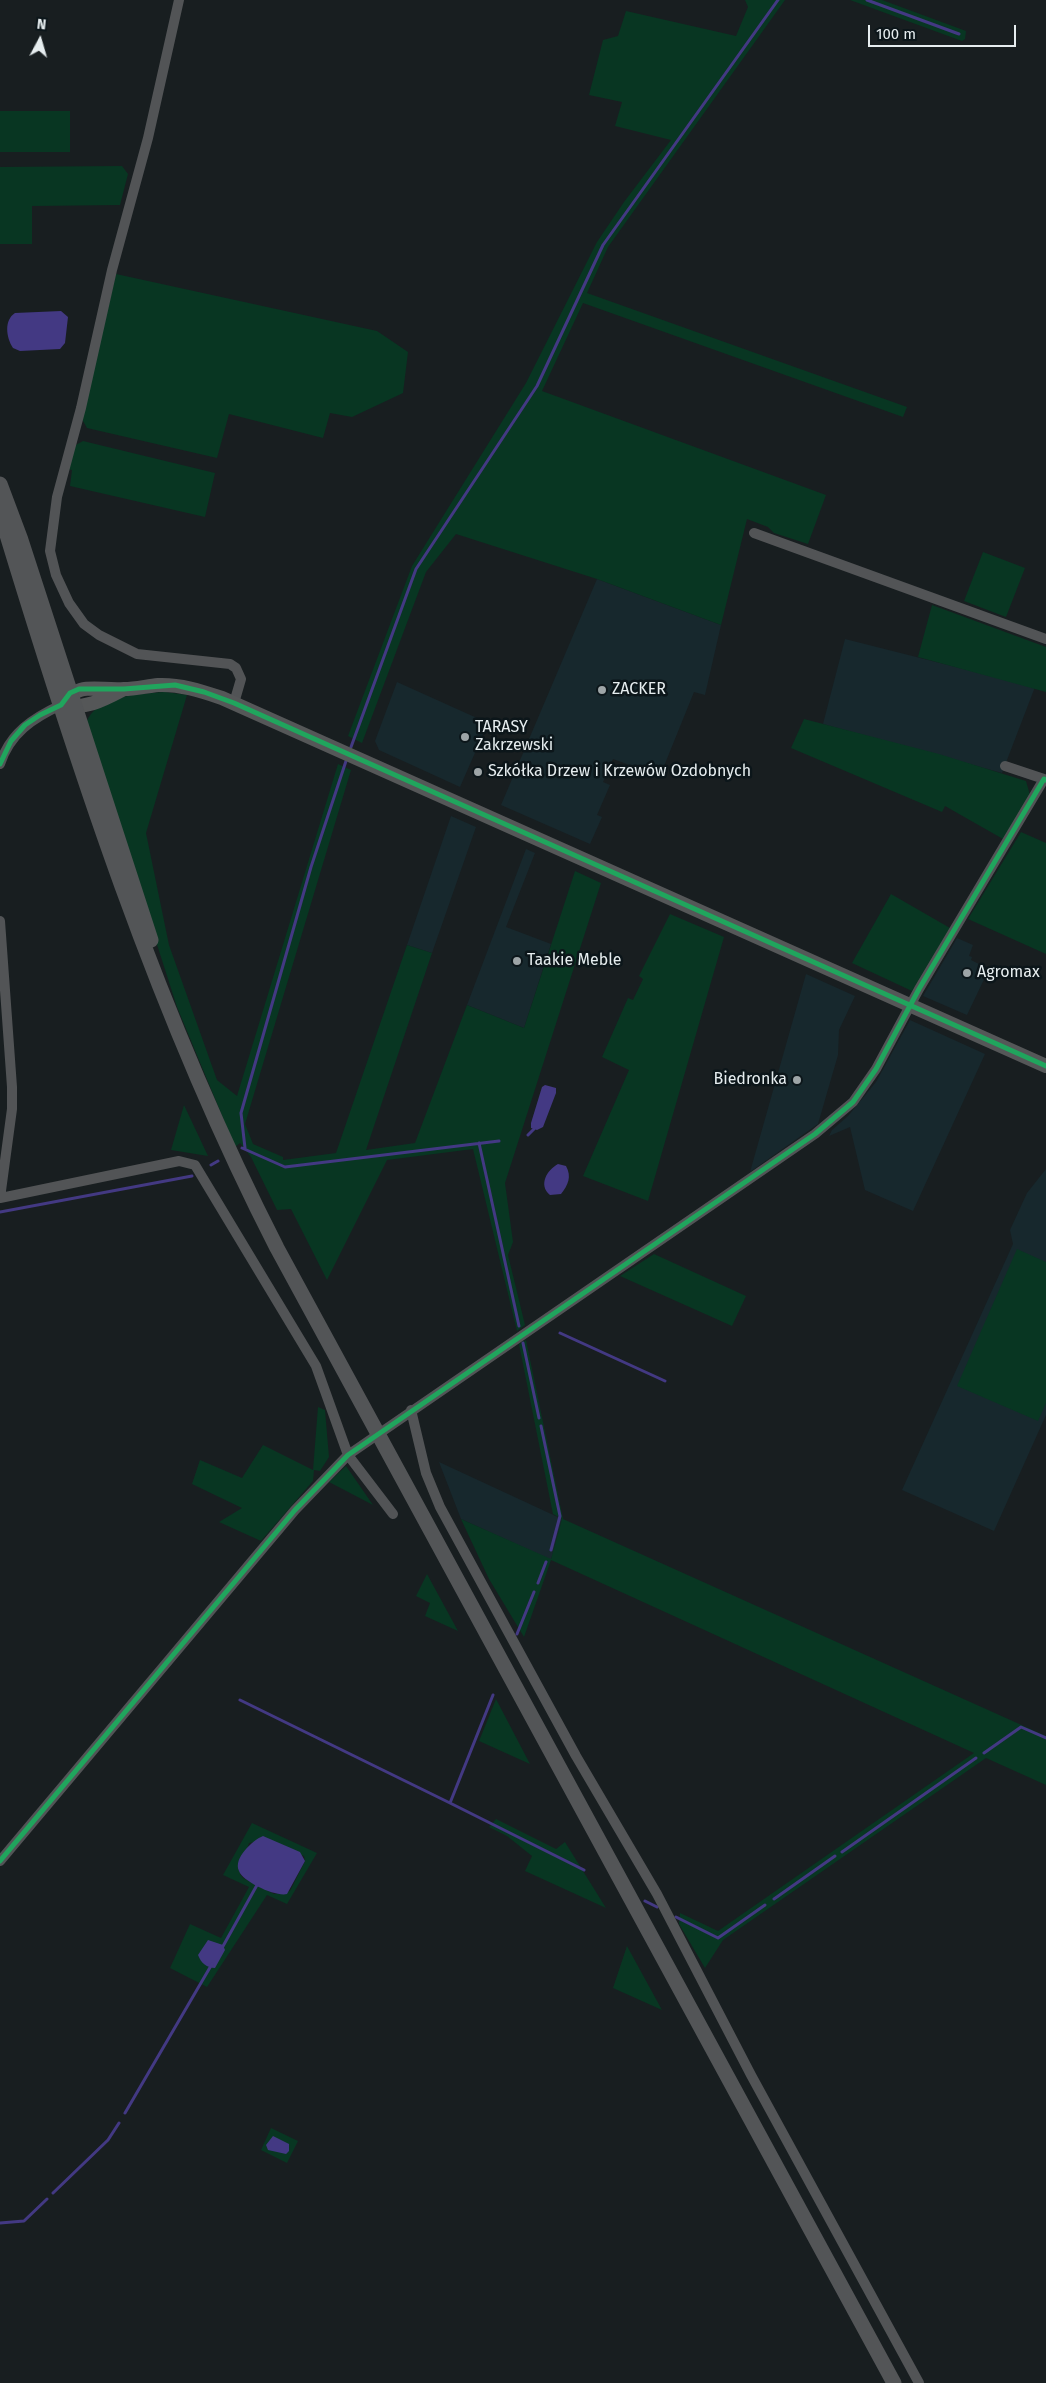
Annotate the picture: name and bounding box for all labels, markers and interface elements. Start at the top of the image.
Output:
north arrow [15,15,65,65]
scale bar [871,15,1018,47]
text: N [36,16,47,34]
text: 100 m [876,25,916,43]
place label: ZACKER [612,680,666,700]
marker: ZACKER [596,684,608,696]
place label: TARASY Zakrzewski [475,718,553,756]
marker: TARASY Zakrzewski [459,731,471,743]
place label: Szkółka Drzew i Krzewów Ozdobnych [488,762,751,782]
marker: Szkółka Drzew i Krzewów Ozdobnych [472,766,484,778]
place label: Taakie Meble [527,951,621,971]
marker: Taakie Meble [511,955,523,967]
place label: Agromax [977,963,1040,983]
marker: Agromax [961,967,973,979]
place label: Biedronka [713,1070,787,1090]
marker: Biedronka [791,1074,803,1086]

